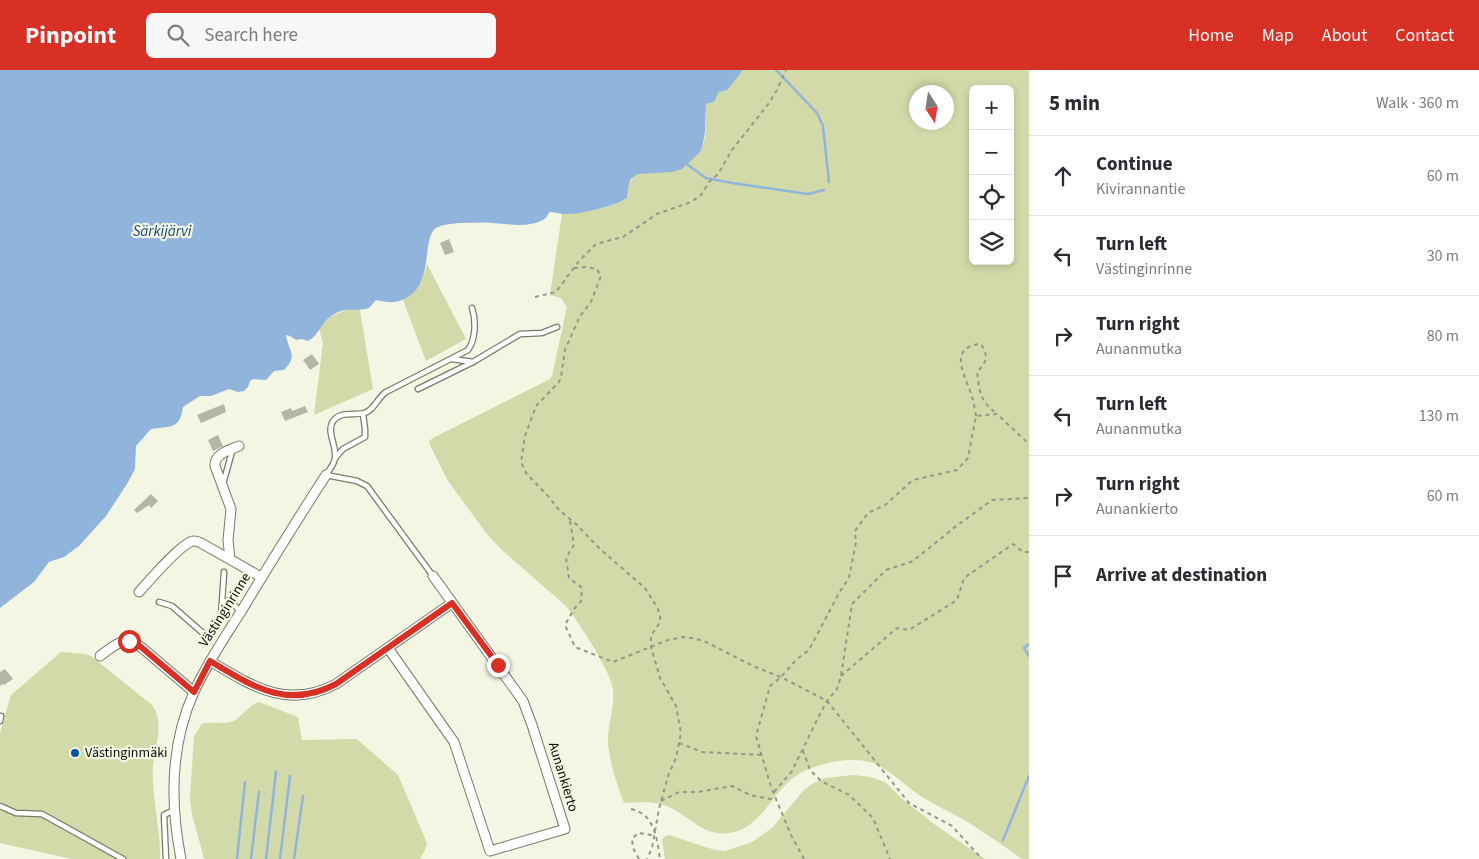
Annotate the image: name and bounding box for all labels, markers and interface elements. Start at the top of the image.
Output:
search box [146,13,496,58]
text: Pinpoint [25,18,116,53]
icon: search [164,21,192,49]
text: Search here [204,22,298,49]
text: Home [1188,23,1234,48]
text: Map [1262,23,1294,48]
text: About [1322,23,1367,48]
text: Contact [1395,23,1454,48]
north arrow [909,85,954,130]
map controls [969,85,1014,265]
button: + [969,85,1014,130]
text: 5 min [1049,88,1100,118]
text: Walk · 360 m [1376,92,1459,114]
button: − [969,130,1014,175]
text: Continue [1096,151,1173,178]
icon: ahead [1049,162,1077,190]
text: 60 m [1427,165,1459,187]
button: locate [969,175,1014,220]
text: Kivirannantie [1096,178,1185,200]
button: layers [969,220,1014,265]
water label: Särkijärvi [133,221,192,242]
text: Turn left [1096,231,1167,258]
icon: left [1049,242,1077,270]
text: 30 m [1427,245,1459,267]
text: Västinginrinne [1096,258,1192,280]
text: Turn right [1096,311,1180,338]
icon: right [1049,322,1077,350]
text: 80 m [1427,325,1459,347]
text: Aunanmutka [1096,338,1182,360]
text: Turn left [1096,391,1167,418]
icon: left [1049,402,1077,430]
text: 130 m [1419,405,1459,427]
text: Aunanmutka [1096,418,1182,440]
text: Turn right [1096,471,1180,498]
icon: right [1049,482,1077,510]
text: 60 m [1427,485,1459,507]
text: Aunankierto [1096,498,1178,520]
icon: arrive [1049,562,1077,590]
text: Arrive at destination [1096,562,1267,589]
street label: Västinginrinne [194,569,256,651]
route start [118,630,141,653]
route end [487,654,510,677]
street label: Aunankierto [543,740,583,814]
place label: Västinginmäki [85,743,168,763]
marker: Västinginmäki [69,747,81,759]

